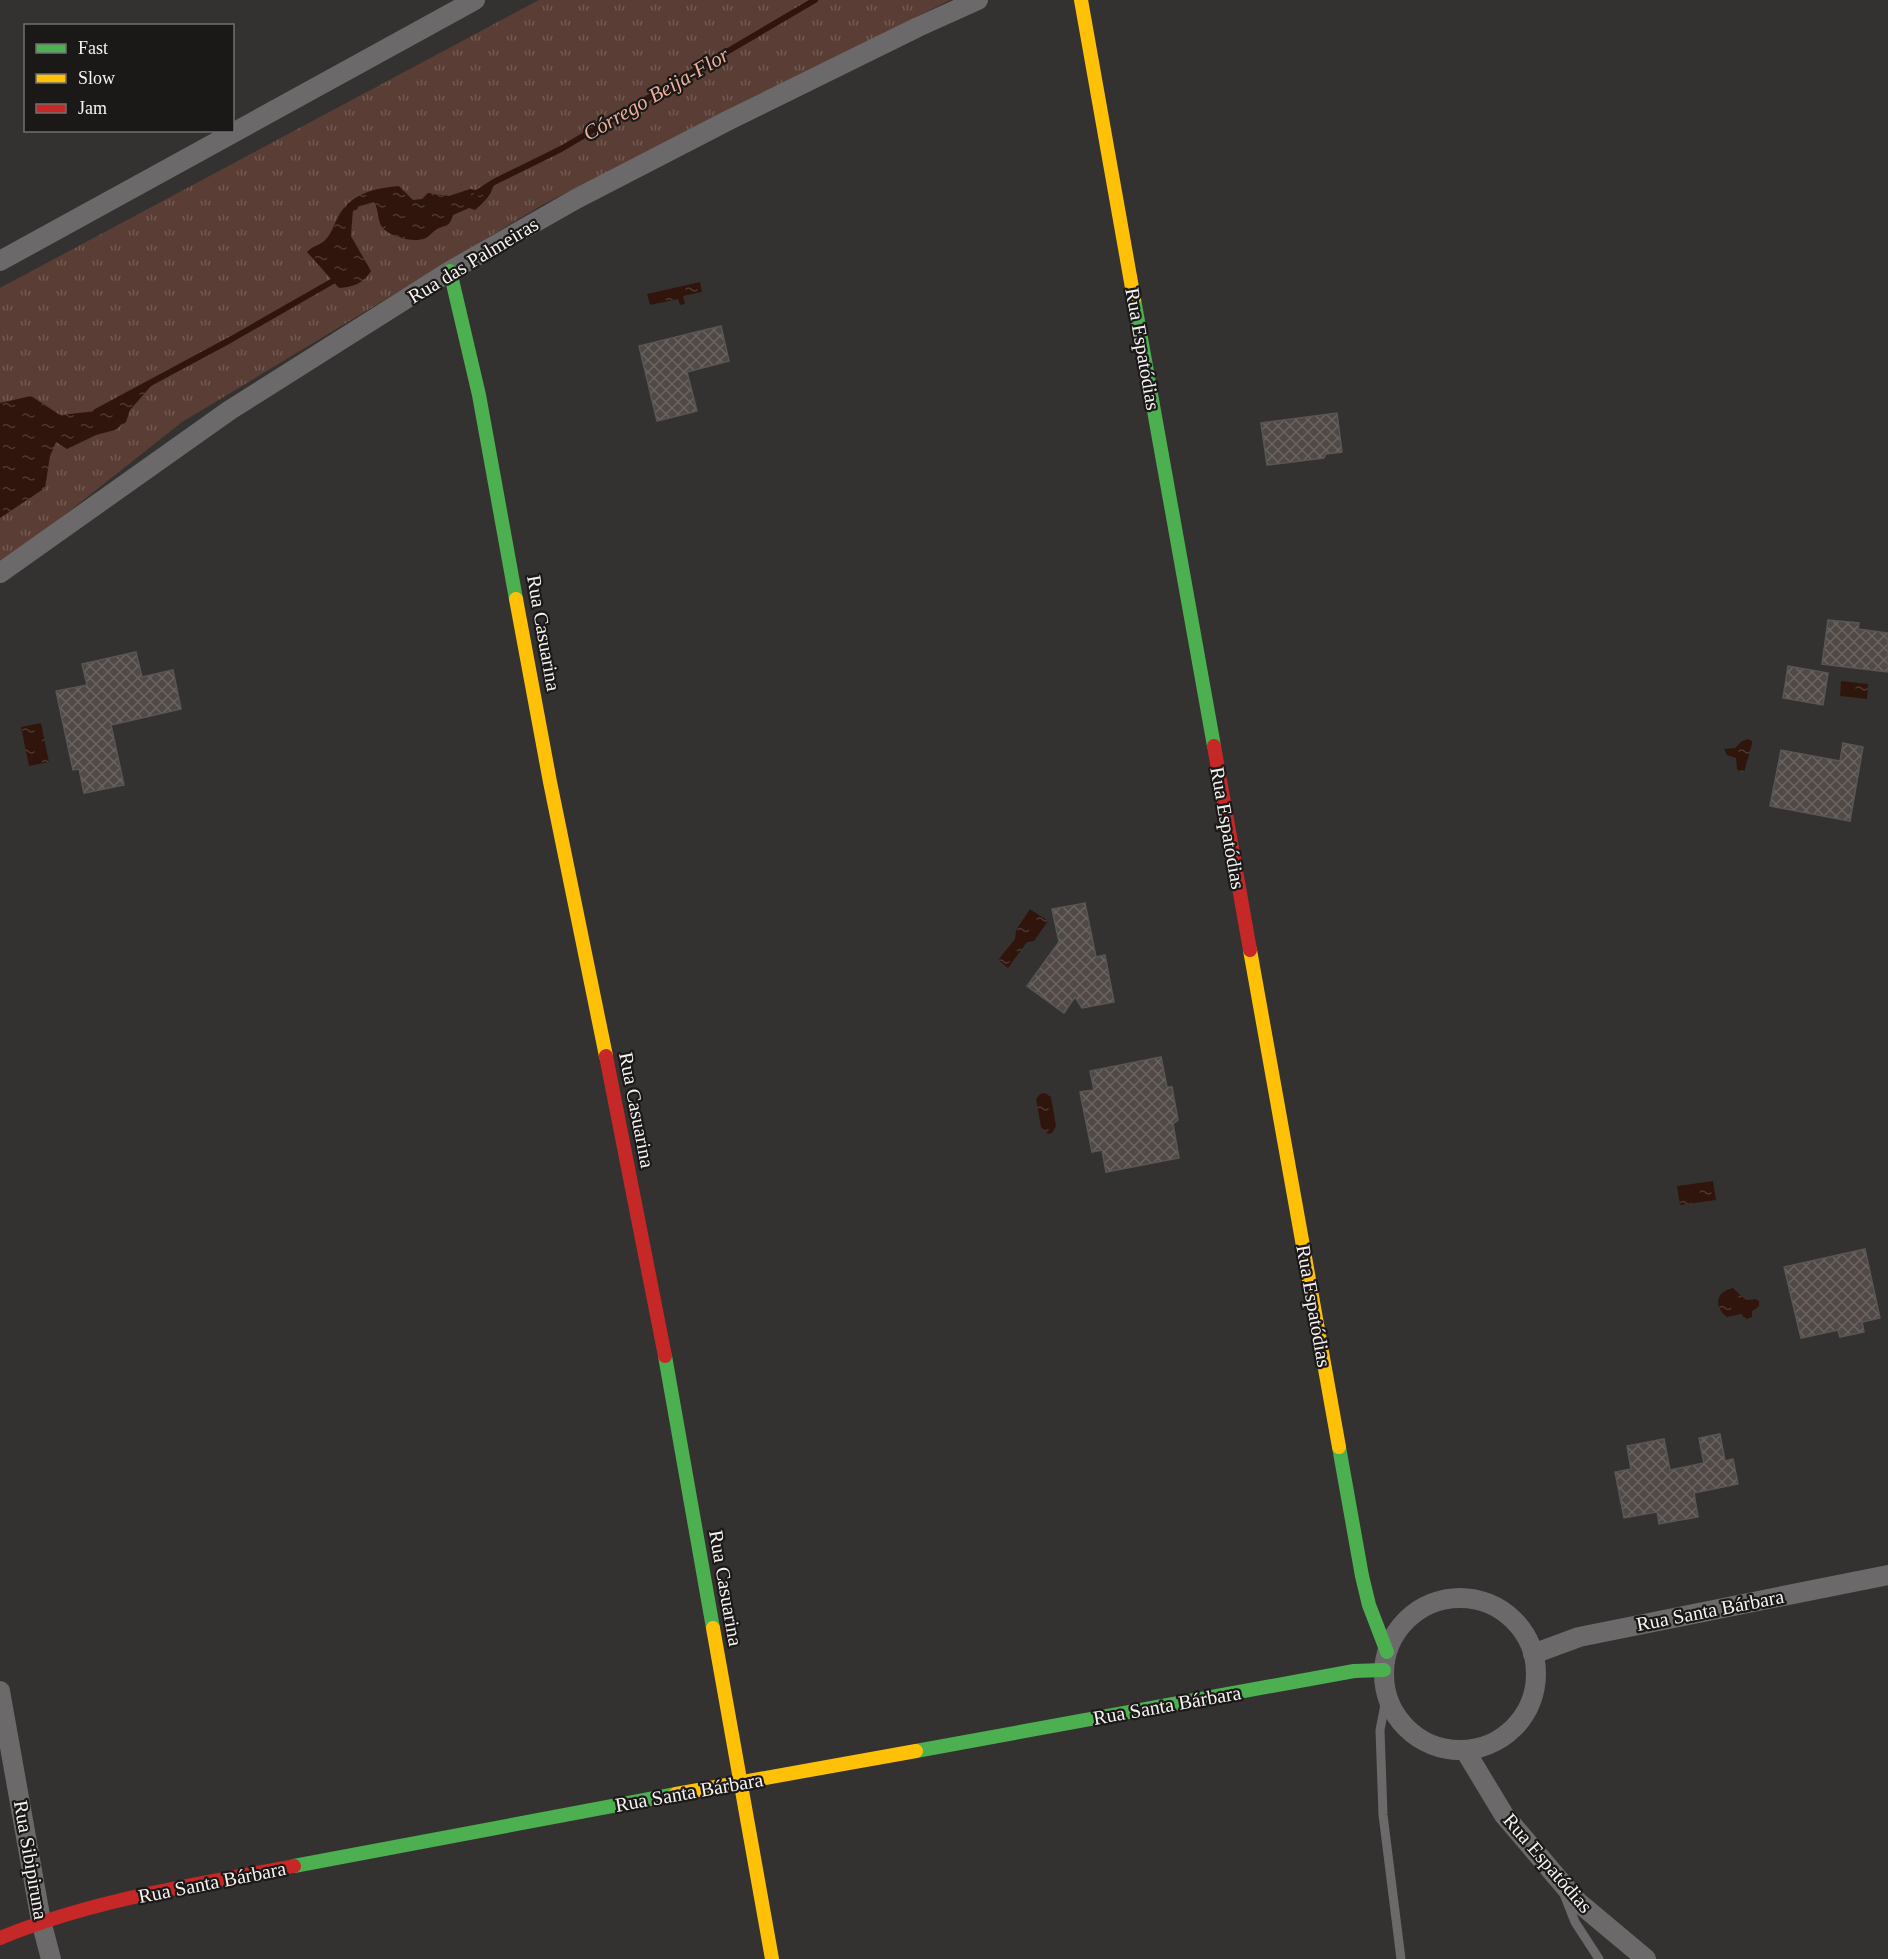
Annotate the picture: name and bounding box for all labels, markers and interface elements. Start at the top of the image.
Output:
legend [24,24,234,132]
text: Fast [78,38,108,58]
water label: Córrego Beija-Flor [579,42,734,145]
text: Slow [78,68,115,88]
text: Jam [78,98,107,118]
street label: Rua das Palmeiras [404,212,542,307]
street label: Rua Espatódias [1120,286,1165,412]
street label: Rua Casuarina [523,573,565,693]
street label: Rua Espatódias [1205,765,1250,891]
street label: Rua Casuarina [615,1050,659,1170]
street label: Rua Espatódias [1291,1243,1336,1369]
street label: Rua Casuarina [705,1528,747,1648]
street label: Rua Santa Bárbara [1634,1585,1786,1635]
street label: Rua Santa Bárbara [1091,1681,1243,1729]
street label: Rua Santa Bárbara [613,1768,765,1816]
street label: Rua Sibipiruna [9,1799,52,1922]
street label: Rua Espatódias [1498,1809,1597,1918]
street label: Rua Santa Bárbara [136,1857,288,1907]

